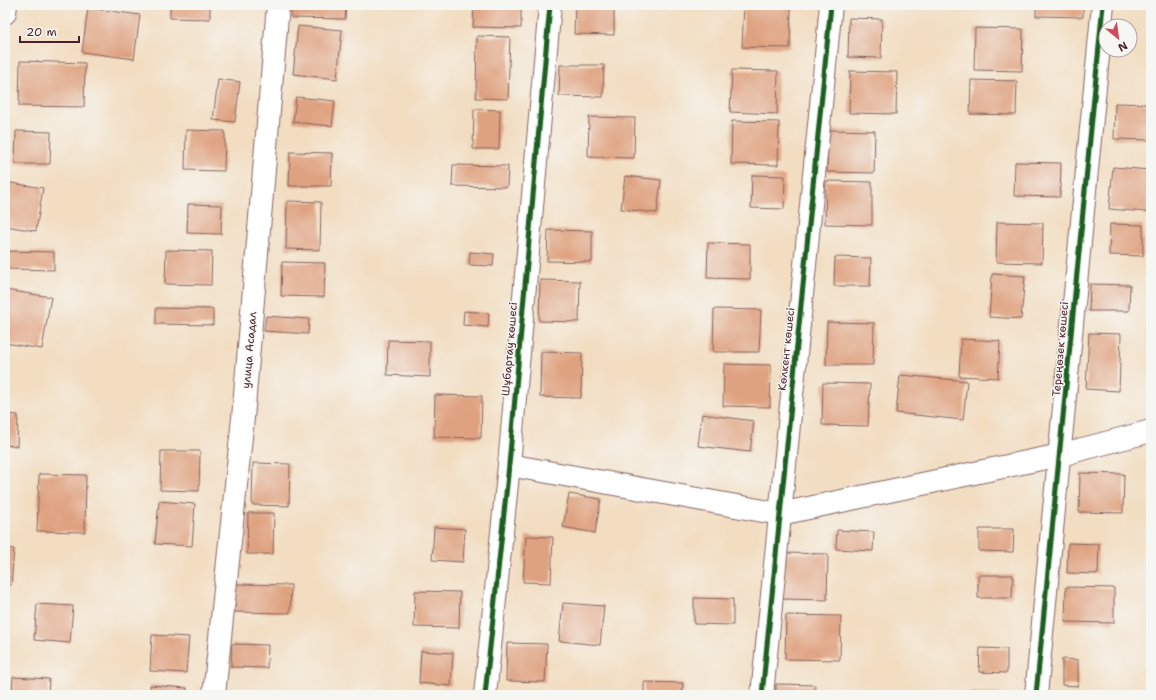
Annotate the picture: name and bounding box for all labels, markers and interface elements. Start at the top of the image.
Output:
scale bar [20,18,79,44]
north arrow [1098,18,1138,58]
text: 20 m [26,24,57,40]
text: N [1115,38,1130,55]
street label: Шұбартау көшесі [498,301,521,397]
street label: Тереңөзек көшесі [1049,301,1072,397]
street label: Көлкент көшесі [775,307,798,391]
street label: улица Асадал [239,311,260,389]

